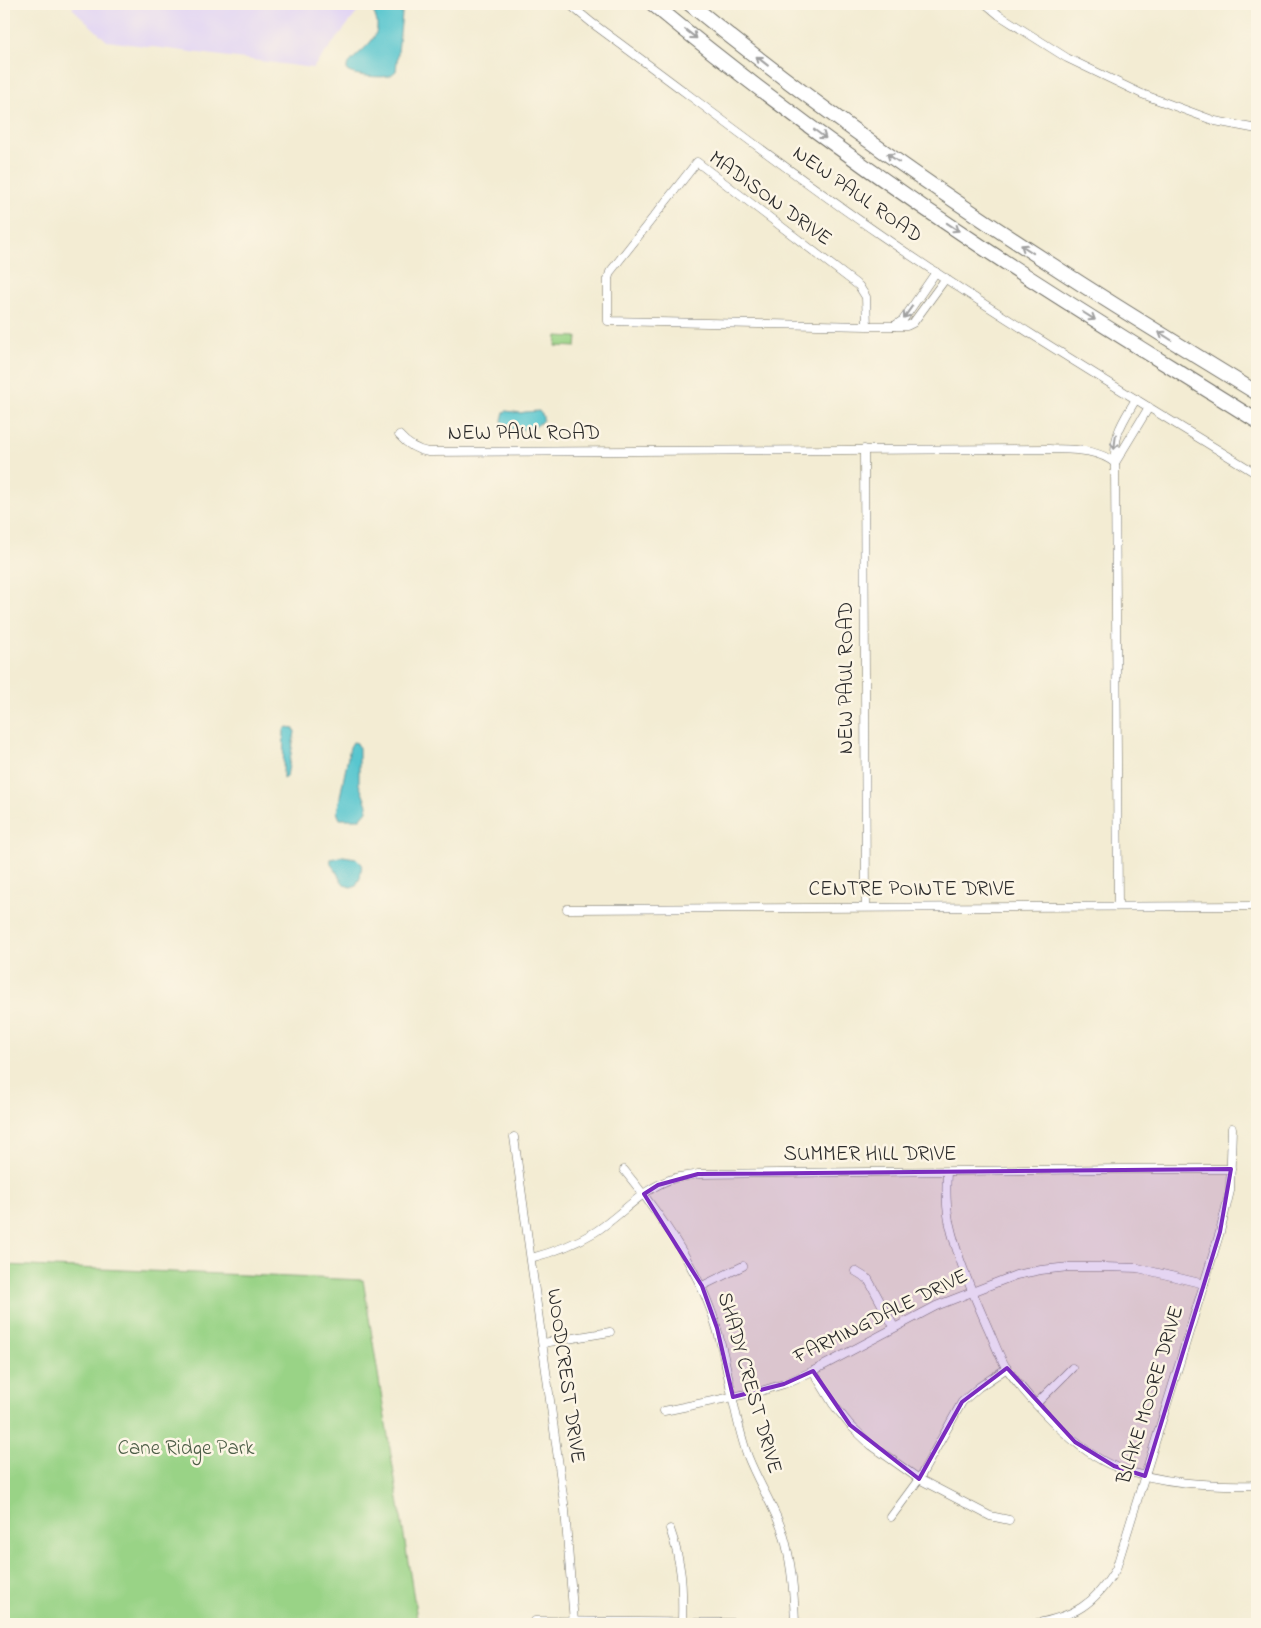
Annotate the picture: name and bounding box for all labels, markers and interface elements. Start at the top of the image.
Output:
one-way arrow [685,29,698,40]
one-way arrow [756,56,769,67]
one-way arrow [813,129,827,139]
street label: NEW PAUL ROAD [786,139,928,251]
street label: MADISON DRIVE [702,144,838,254]
one-way arrow [886,153,900,163]
one-way arrow [946,222,960,232]
one-way arrow [1020,244,1034,254]
one-way arrow [903,305,913,319]
one-way arrow [1082,311,1096,321]
one-way arrow [1158,330,1172,340]
street label: NEW PAUL ROAD [448,419,600,449]
one-way arrow [1110,434,1120,450]
street label: NEW PAUL ROAD [832,602,862,754]
street label: CENTRE POINTE DRIVE [808,875,1016,905]
street label: SUMMER HILL DRIVE [783,1140,957,1170]
street label: FARMINGDALE DRIVE [788,1262,973,1373]
street label: WOODCREST DRIVE [538,1287,592,1465]
street label: SHADY CREST DRIVE [709,1289,789,1477]
street label: BLAKE MOORE DRIVE [1109,1302,1192,1489]
park label: Cane Ridge Park [117,1434,255,1466]

